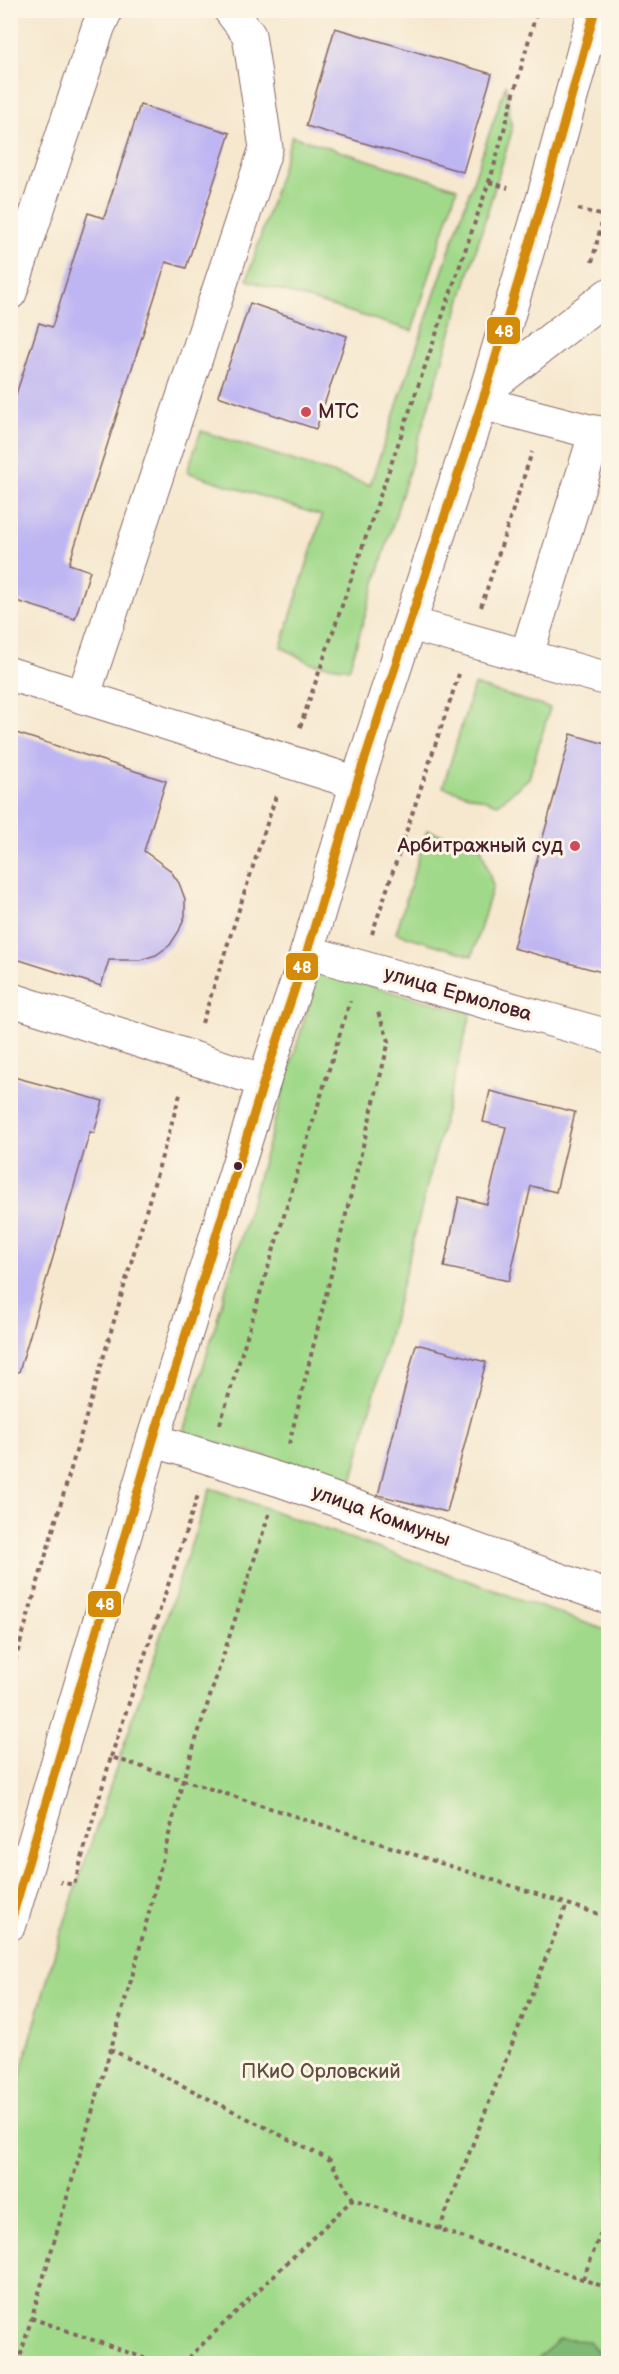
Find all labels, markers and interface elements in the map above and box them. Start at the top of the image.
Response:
line badge: 48 [486,316,521,345]
text: 48 [494,323,514,342]
place label: МТС [318,400,359,424]
marker: МТС [299,405,313,419]
place label: Арбитражный суд [396,834,563,858]
marker: Арбитражный суд [568,839,582,853]
line badge: 48 [285,952,319,981]
text: 48 [292,959,312,978]
street label: улица Ермолова [381,961,535,1027]
unlabelled marker [232,1160,244,1172]
street label: улица Коммуны [309,1480,453,1552]
line badge: 48 [87,1590,122,1618]
text: 48 [95,1596,115,1615]
park label: ПКиО Орловский [241,2060,401,2084]

